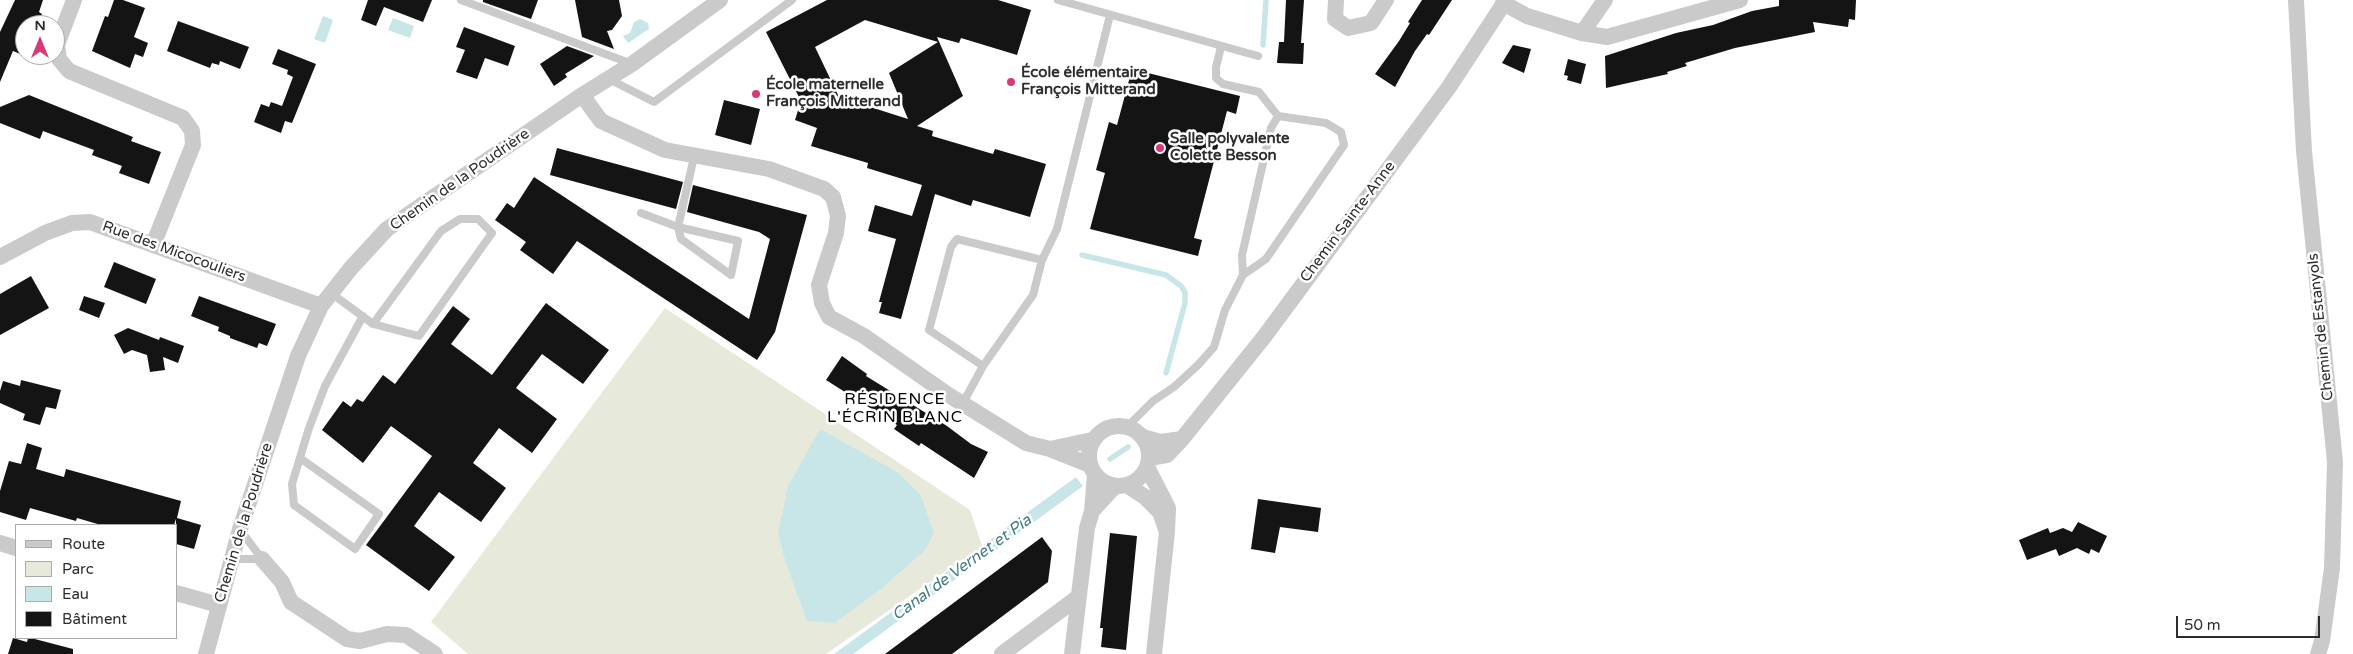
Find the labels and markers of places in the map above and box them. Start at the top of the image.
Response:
place label: École élémentaire François Mitterand [1021,64,1156,99]
place label: École maternelle François Mitterand [766,76,901,111]
marker: École élémentaire François Mitterand [1005,76,1017,88]
marker: École maternelle François Mitterand [750,88,762,100]
place label: Salle polyvalente Colette Besson [1170,130,1289,165]
marker: Salle polyvalente Colette Besson [1154,142,1166,154]

